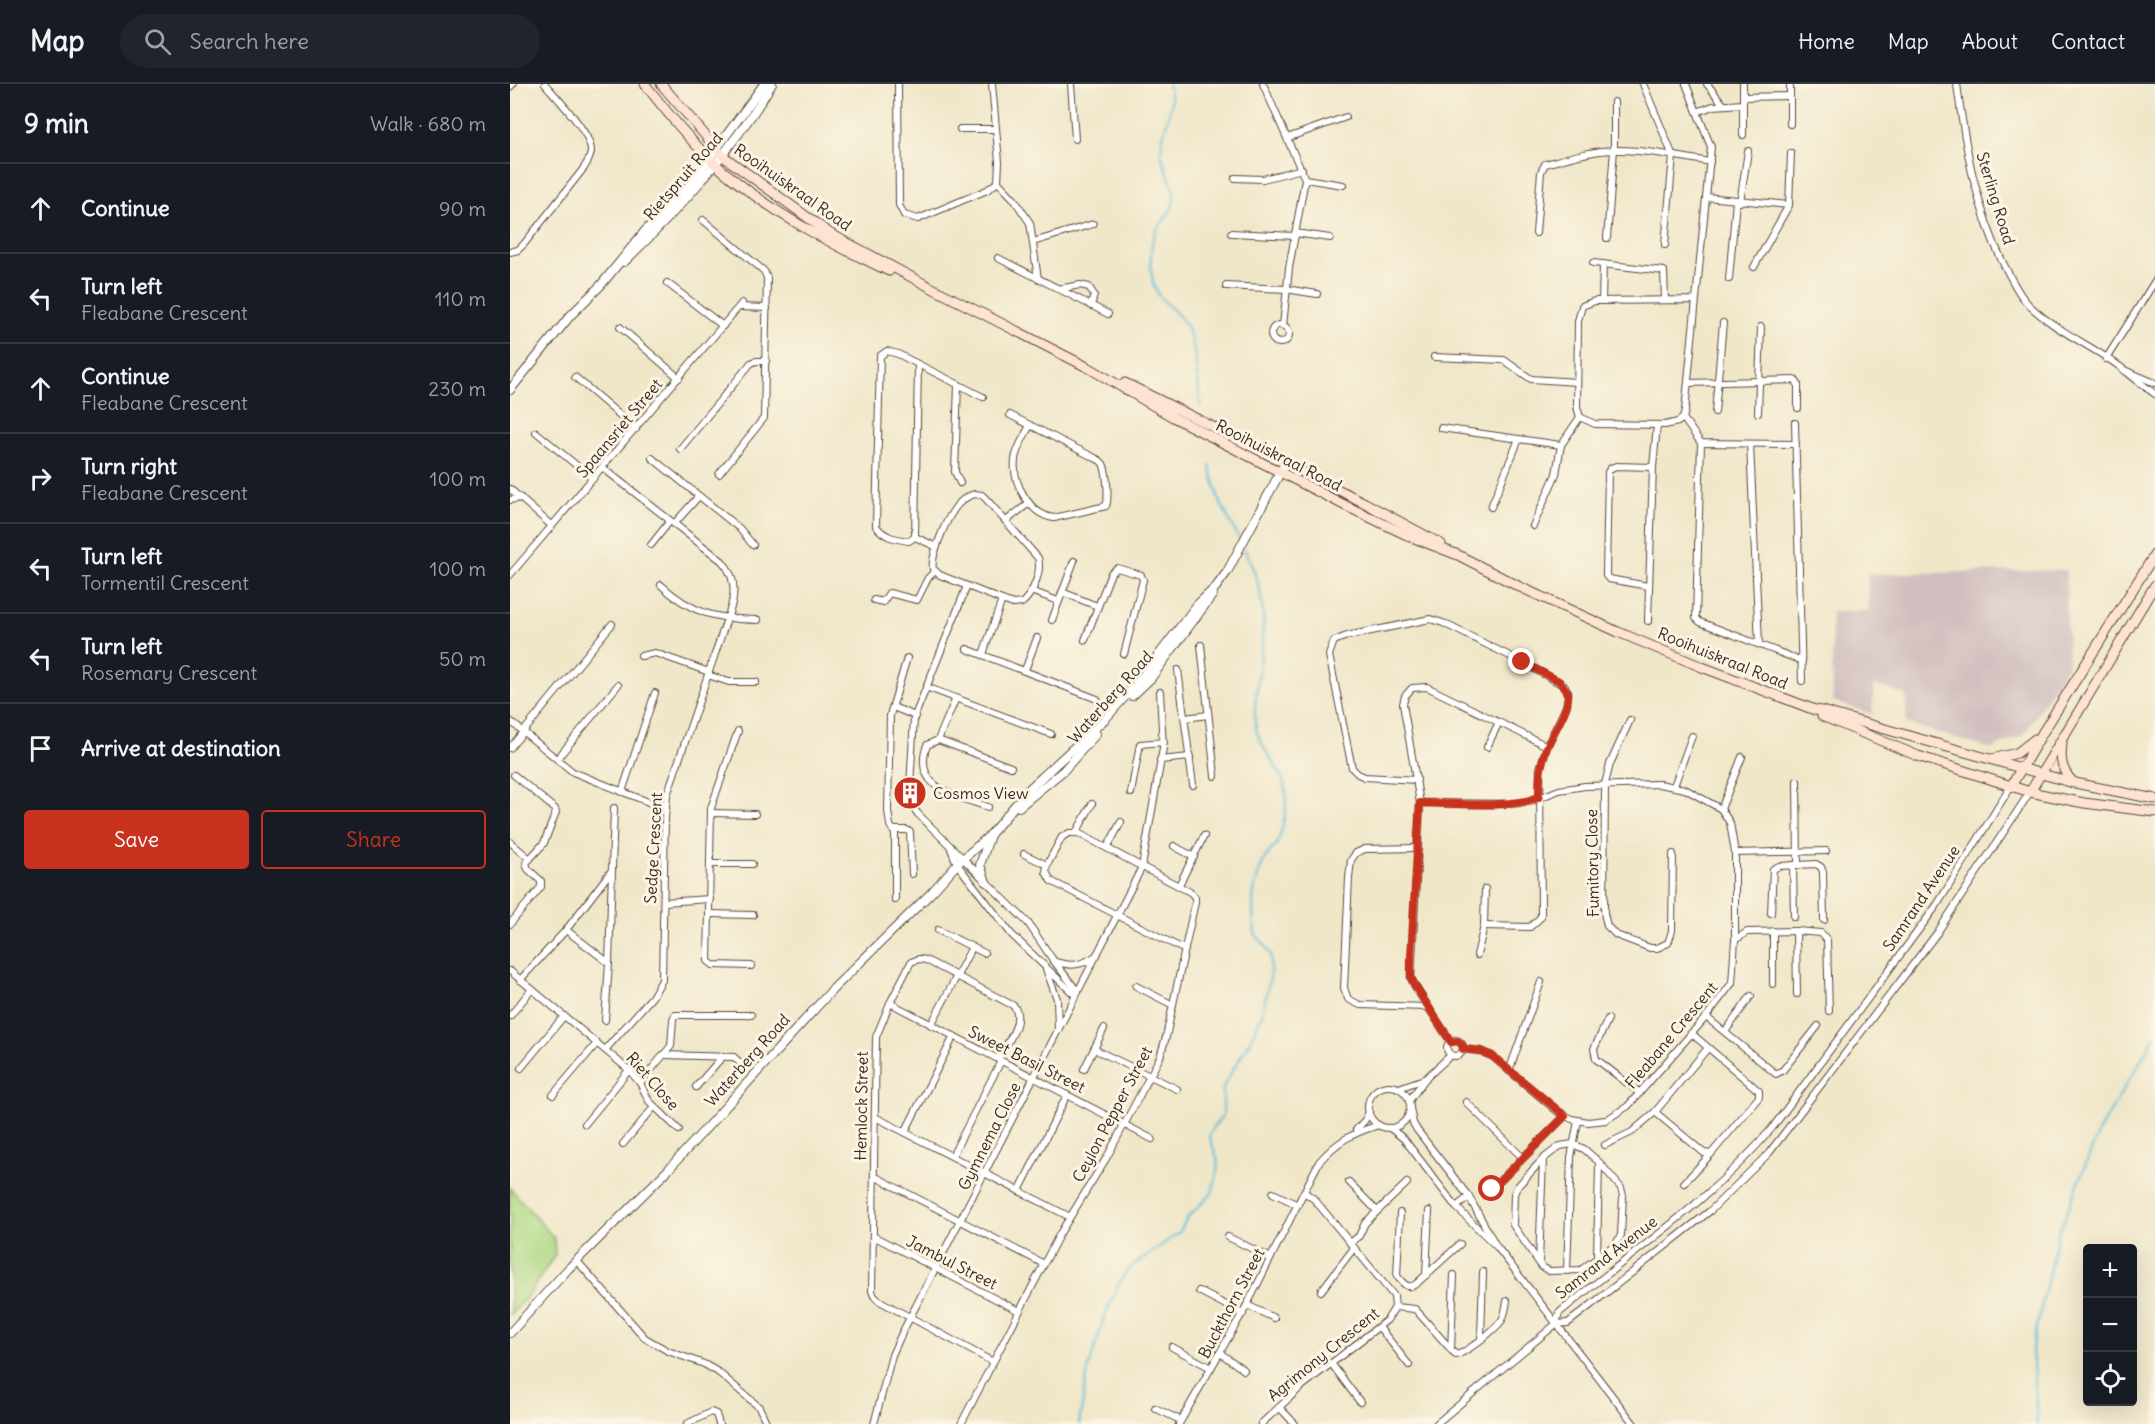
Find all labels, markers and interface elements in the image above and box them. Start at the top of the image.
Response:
search box [120,14,540,68]
text: Map [30,23,84,59]
icon: search [141,25,174,58]
text: Search here [189,27,309,55]
text: Home [1798,28,1855,55]
text: Map [1888,28,1929,55]
text: About [1962,28,2018,55]
text: Contact [2051,28,2125,55]
text: 9 min [24,107,89,140]
text: Walk · 680 m [370,111,486,136]
street label: Rietspruit Road [639,128,727,224]
street label: Rooihuiskraal Road [730,139,856,235]
street label: Sterling Road [1972,149,2020,247]
icon: ahead [24,192,57,225]
text: Continue [81,194,170,222]
text: 90 m [439,196,486,221]
text: Turn left [81,272,162,300]
icon: left [24,282,57,315]
text: 110 m [435,286,486,311]
text: Fleabane Crescent [81,300,248,325]
text: Continue [81,362,170,390]
icon: ahead [24,372,57,405]
street label: Spaansriet Street [572,374,667,482]
text: 230 m [428,376,486,401]
text: Fleabane Crescent [81,390,248,415]
street label: Rooihuiskraal Road [1213,415,1345,495]
text: Turn right [81,452,177,480]
icon: right [24,462,57,495]
text: 100 m [429,466,486,491]
text: Fleabane Crescent [81,480,248,505]
text: Turn left [81,542,162,570]
icon: left [24,552,57,585]
text: 100 m [429,556,486,581]
text: Tormentil Crescent [81,570,249,595]
street label: Rooihuiskraal Road [1655,623,1791,693]
text: Turn left [81,632,162,660]
icon: left [24,642,57,675]
text: 50 m [439,646,486,671]
street label: Waterberg Road [1063,647,1157,747]
route end [1508,648,1534,674]
text: Rosemary Crescent [81,660,257,685]
icon: arrive [24,732,57,765]
text: Arrive at destination [81,734,281,762]
building icon: Cosmos View [892,775,928,811]
place label: Cosmos View [933,783,1029,803]
street label: Sedge Crescent [640,791,666,904]
street label: Fumitory Close [1581,809,1603,917]
button: Save [24,810,249,869]
button: Share [261,810,486,869]
street label: Samrand Avenue [1878,841,1964,955]
street label: Fleabane Crescent [1620,977,1722,1093]
street label: Waterberg Road [700,1010,794,1110]
street label: Sweet Basil Street [965,1021,1089,1097]
street label: Ceylon Pepper Street [1068,1042,1157,1185]
street label: Riet Close [622,1048,684,1114]
street label: Hemlock Street [850,1051,872,1161]
street label: Gymnema Close [953,1079,1025,1193]
route start [1478,1175,1504,1201]
street label: Samrand Avenue [1551,1211,1661,1303]
street label: Jambul Street [903,1230,1001,1294]
street label: Buckthorn Street [1194,1244,1269,1362]
map controls [2083,1244,2137,1406]
button: + [2083,1244,2137,1298]
button: − [2083,1298,2137,1352]
street label: Agrimony Crescent [1263,1302,1383,1405]
button: locate [2083,1352,2137,1406]

